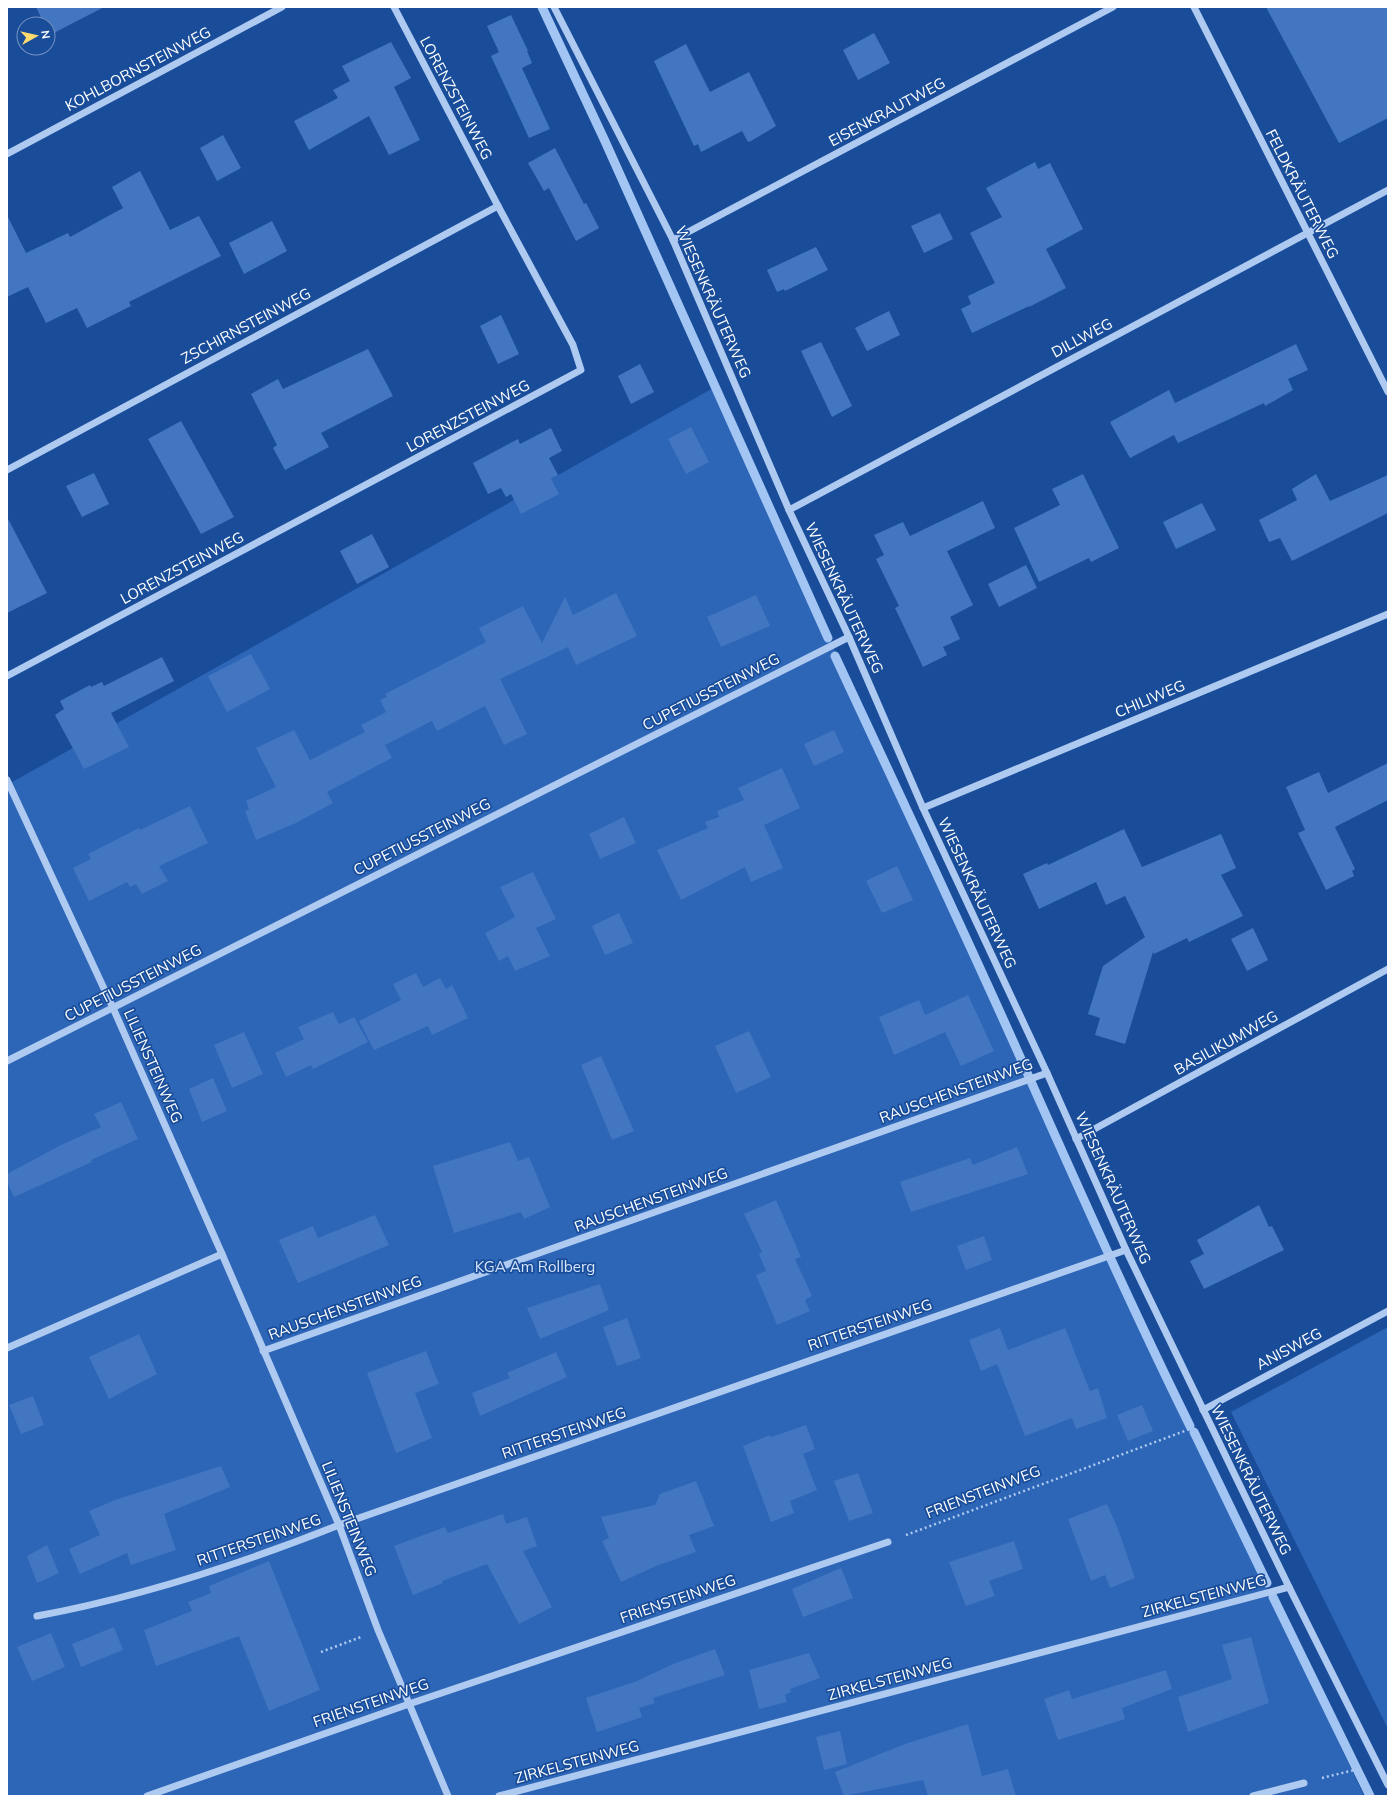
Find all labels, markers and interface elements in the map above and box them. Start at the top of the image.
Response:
north arrow [16,16,56,56]
street label: KOHLBORNSTEINWEG [62,22,214,115]
text: N [38,30,53,40]
street label: LORENZSTEINWEG [416,33,497,163]
street label: EISENKRAUTWEG [825,73,948,150]
street label: FELDKRÄUTERWEG [1262,126,1343,262]
street label: WIESENKRÄUTERWEG [671,223,756,381]
street label: ZSCHIRNSTEINWEG [178,283,314,368]
street label: DILLWEG [1048,314,1116,362]
street label: LORENZSTEINWEG [403,375,533,456]
street label: WIESENKRÄUTERWEG [801,519,888,676]
street label: LORENZSTEINWEG [117,527,247,608]
street label: CUPETIUSSTEINWEG [639,649,783,734]
street label: CHILIWEG [1112,675,1188,722]
street label: CUPETIUSSTEINWEG [350,794,494,879]
street label: WIESENKRÄUTERWEG [934,814,1021,971]
street label: CUPETIUSSTEINWEG [61,940,205,1025]
street label: LILIENSTEINWEG [120,1006,187,1126]
street label: BASILIKUMWEG [1170,1006,1281,1079]
street label: RAUSCHENSTEINWEG [877,1054,1035,1127]
street label: WIESENKRÄUTERWEG [1071,1109,1156,1267]
street label: RAUSCHENSTEINWEG [572,1163,730,1236]
park label: KGA Am Rollberg [475,1257,595,1276]
street label: RAUSCHENSTEINWEG [266,1271,424,1344]
street label: RITTERSTEINWEG [805,1294,935,1355]
street label: ANISWEG [1253,1323,1325,1374]
street label: RITTERSTEINWEG [499,1402,629,1463]
street label: WIESENKRÄUTERWEG [1207,1402,1296,1558]
street label: LILIENSTEINWEG [318,1458,381,1579]
street label: FRIENSTEINWEG [923,1461,1043,1522]
street label: RITTERSTEINWEG [194,1509,324,1570]
street label: FRIENSTEINWEG [617,1570,738,1627]
street label: ZIRKELSTEINWEG [1140,1570,1268,1621]
street label: ZIRKELSTEINWEG [826,1653,954,1704]
street label: FRIENSTEINWEG [310,1674,431,1731]
street label: ZIRKELSTEINWEG [513,1736,641,1787]

